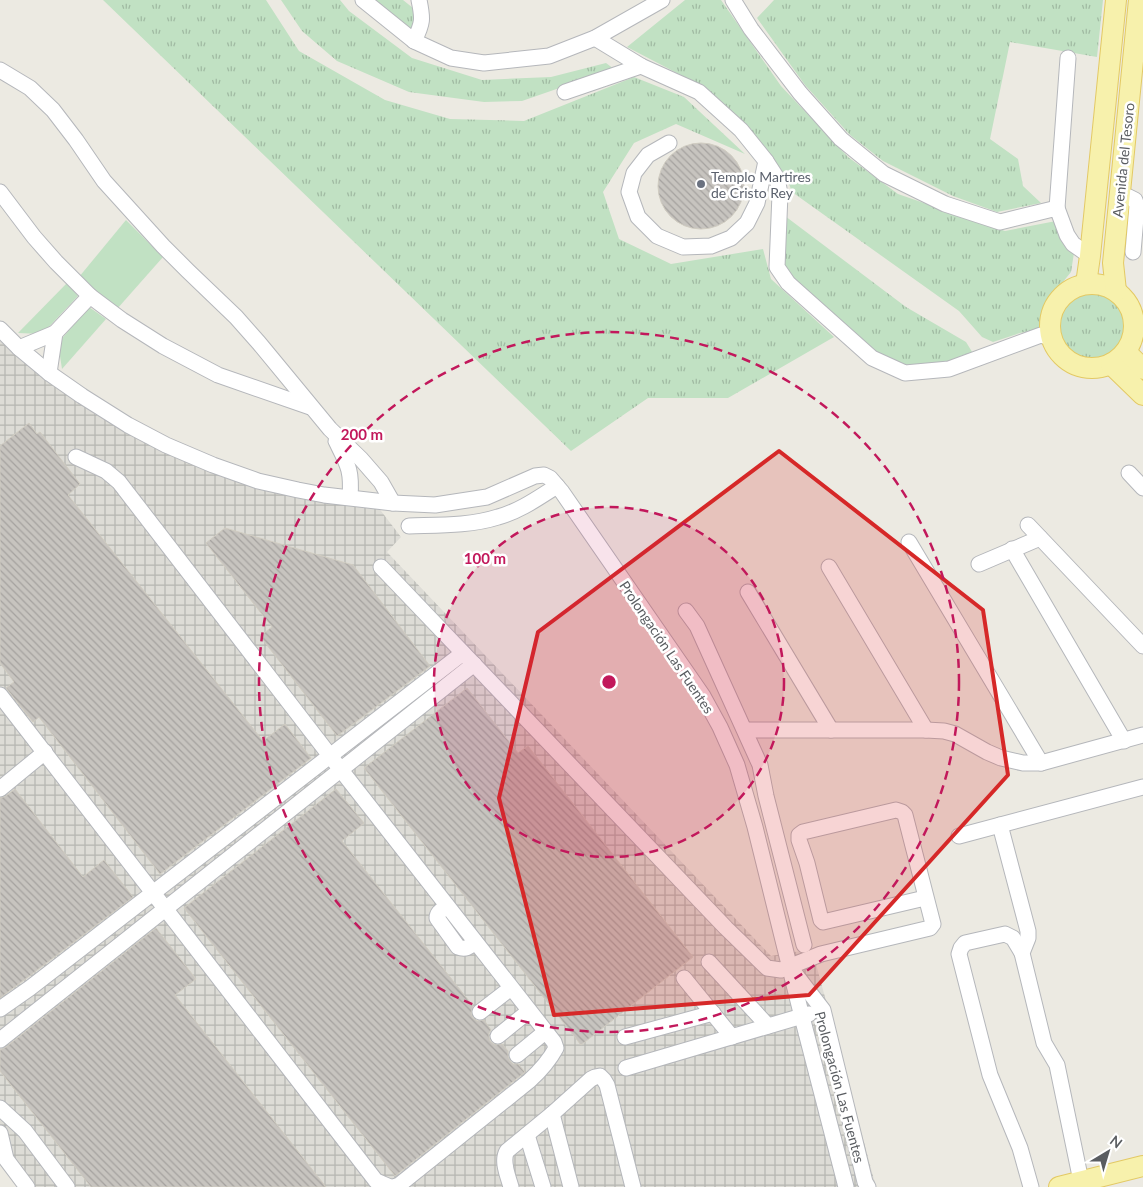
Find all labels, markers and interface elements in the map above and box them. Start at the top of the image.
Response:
street label: Avenida del Tesoro [1109,102,1137,218]
place label: Templo Martires de Cristo Rey [711,168,811,201]
marker: Templo Martires de Cristo Rey [695,178,707,190]
text: 200 m [341,425,383,443]
text: 100 m [464,549,506,567]
street label: Prolongación Las Fuentes [616,577,718,717]
centre of rings [600,673,618,691]
street label: Prolongación Las Fuentes [812,1009,868,1165]
north arrow [1083,1127,1133,1177]
text: N [1107,1131,1126,1151]

